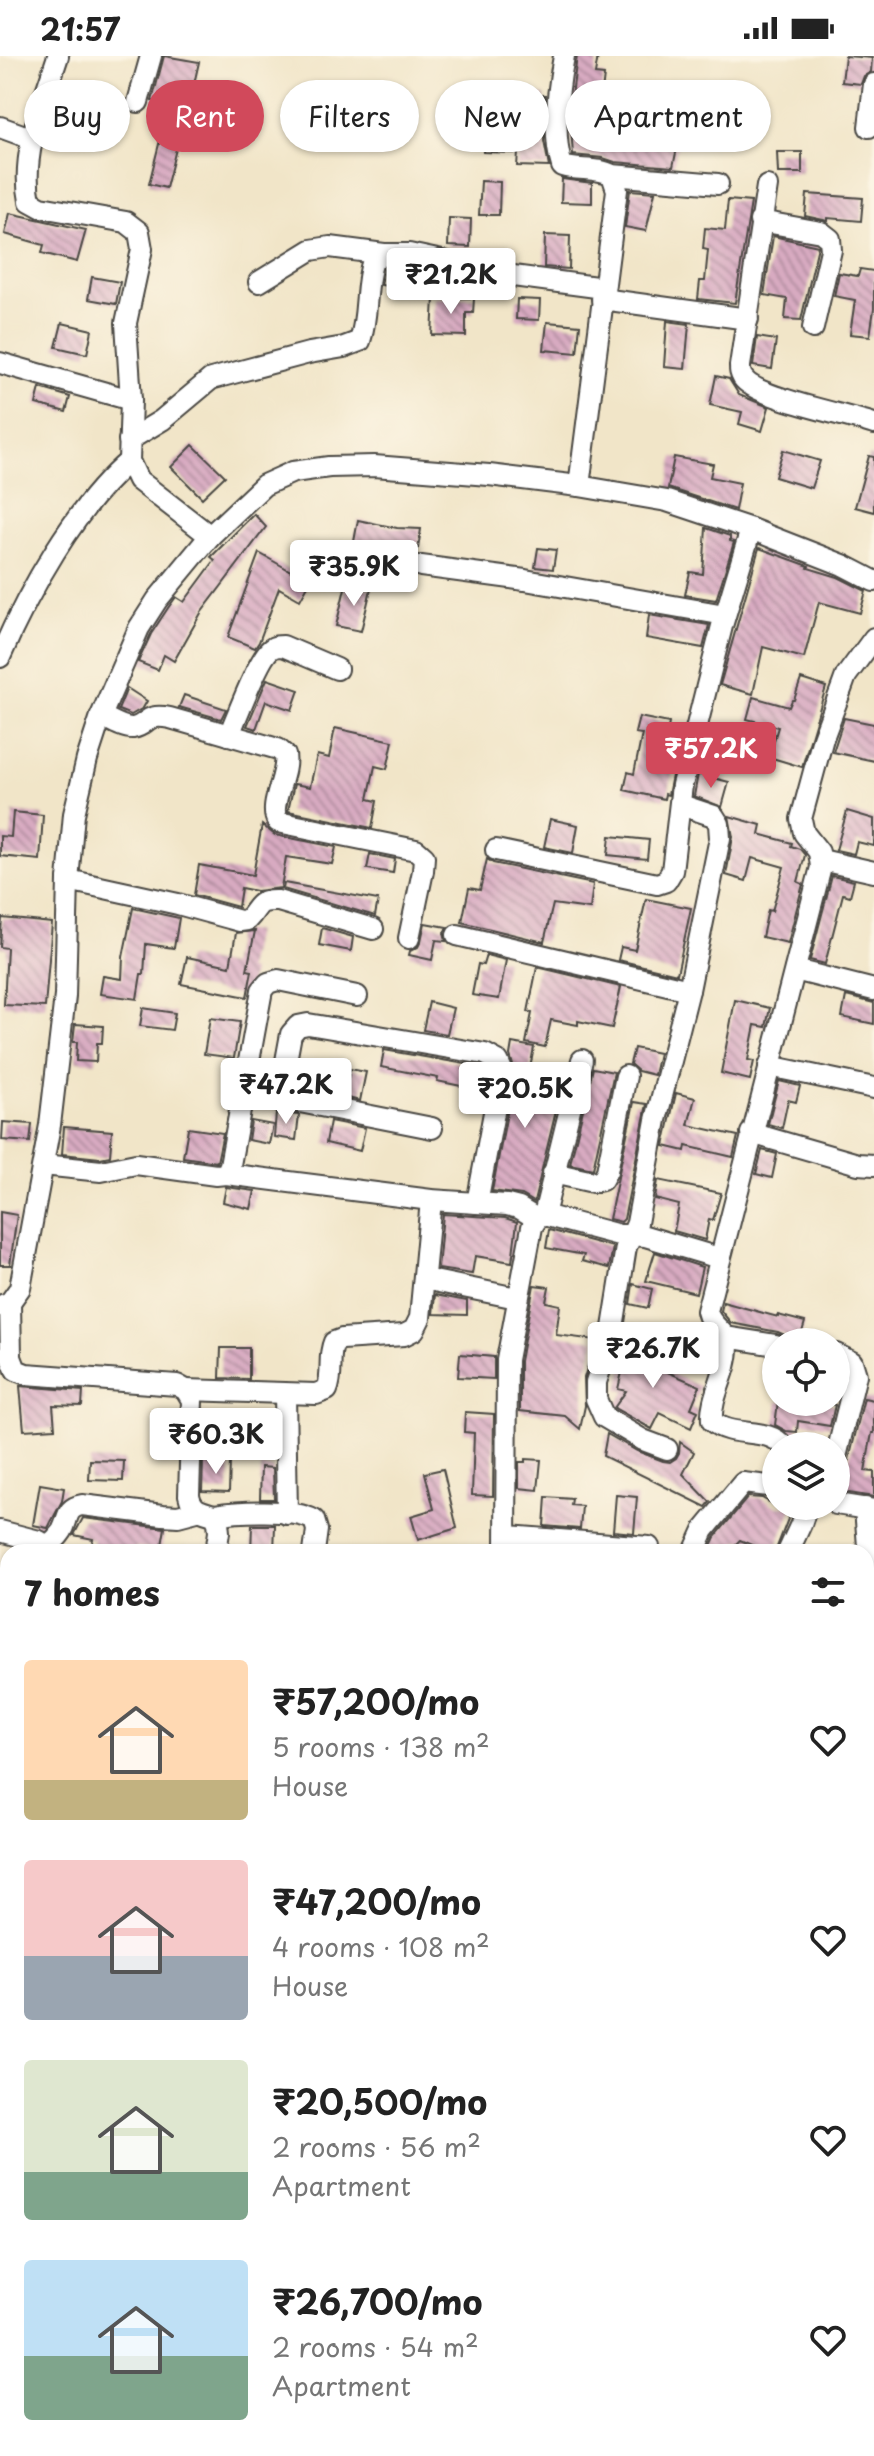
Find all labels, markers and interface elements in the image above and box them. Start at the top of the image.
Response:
text: 21:57 [40,6,120,51]
chip: Buy [24,80,130,152]
chip: Rent [146,80,264,152]
chip: Filters [280,80,419,152]
chip: New [435,80,549,152]
chip: Apartment [565,80,771,152]
pin: ₹21.2K [386,248,516,316]
text: ₹21.2K [405,254,497,293]
pin: ₹35.9K [289,540,419,608]
text: ₹35.9K [308,546,400,585]
pin: ₹57.2K [646,722,776,790]
text: ₹57.2K [664,728,758,767]
pin: ₹47.2K [221,1058,351,1126]
pin: ₹20.5K [460,1062,590,1130]
text: ₹47.2K [239,1064,333,1103]
text: ₹20.5K [477,1068,573,1107]
pin: ₹26.7K [588,1322,718,1390]
text: ₹26.7K [606,1328,700,1367]
map controls [762,1328,850,1520]
button: locate [762,1328,850,1416]
pin: ₹60.3K [151,1408,281,1476]
text: ₹60.3K [168,1414,264,1453]
button: layers [762,1432,850,1520]
text: 7 homes [24,1566,160,1618]
icon: filters [806,1570,850,1614]
text: ₹57,200/mo [272,1675,479,1727]
icon: home [88,1692,184,1788]
icon: heart [806,1718,850,1762]
text: 5 rooms · 138 m² [272,1727,490,1766]
text: House [272,1766,348,1805]
text: ₹47,200/mo [272,1875,481,1927]
icon: home [88,1892,184,1988]
icon: heart [806,1918,850,1962]
text: 4 rooms · 108 m² [272,1927,490,1966]
text: House [272,1966,348,2005]
text: ₹20,500/mo [272,2075,487,2127]
icon: home [88,2092,184,2188]
icon: heart [806,2118,850,2162]
text: 2 rooms · 56 m² [272,2127,481,2166]
text: Apartment [272,2166,411,2205]
text: ₹26,700/mo [272,2275,482,2327]
icon: home [88,2292,184,2388]
icon: heart [806,2318,850,2362]
text: 2 rooms · 54 m² [272,2327,479,2366]
text: Apartment [272,2366,411,2405]

